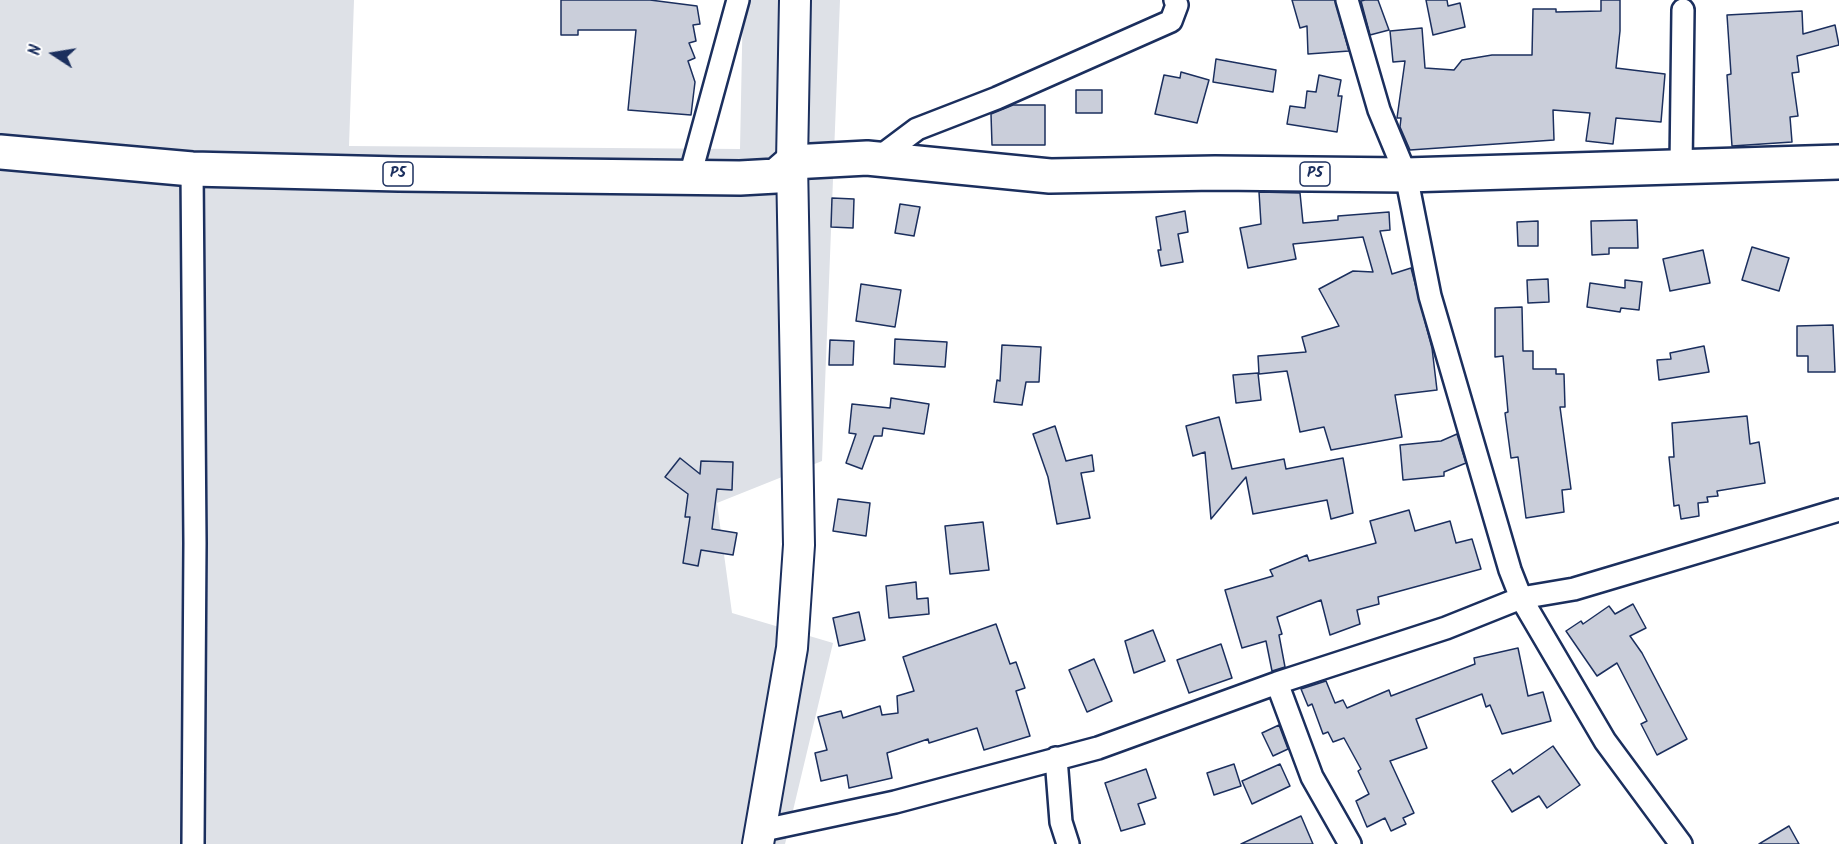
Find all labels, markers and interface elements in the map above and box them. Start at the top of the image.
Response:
north arrow [24,24,84,84]
text: N [23,43,49,58]
road number: P5 [383,162,413,186]
road number: P5 [1300,162,1330,186]

